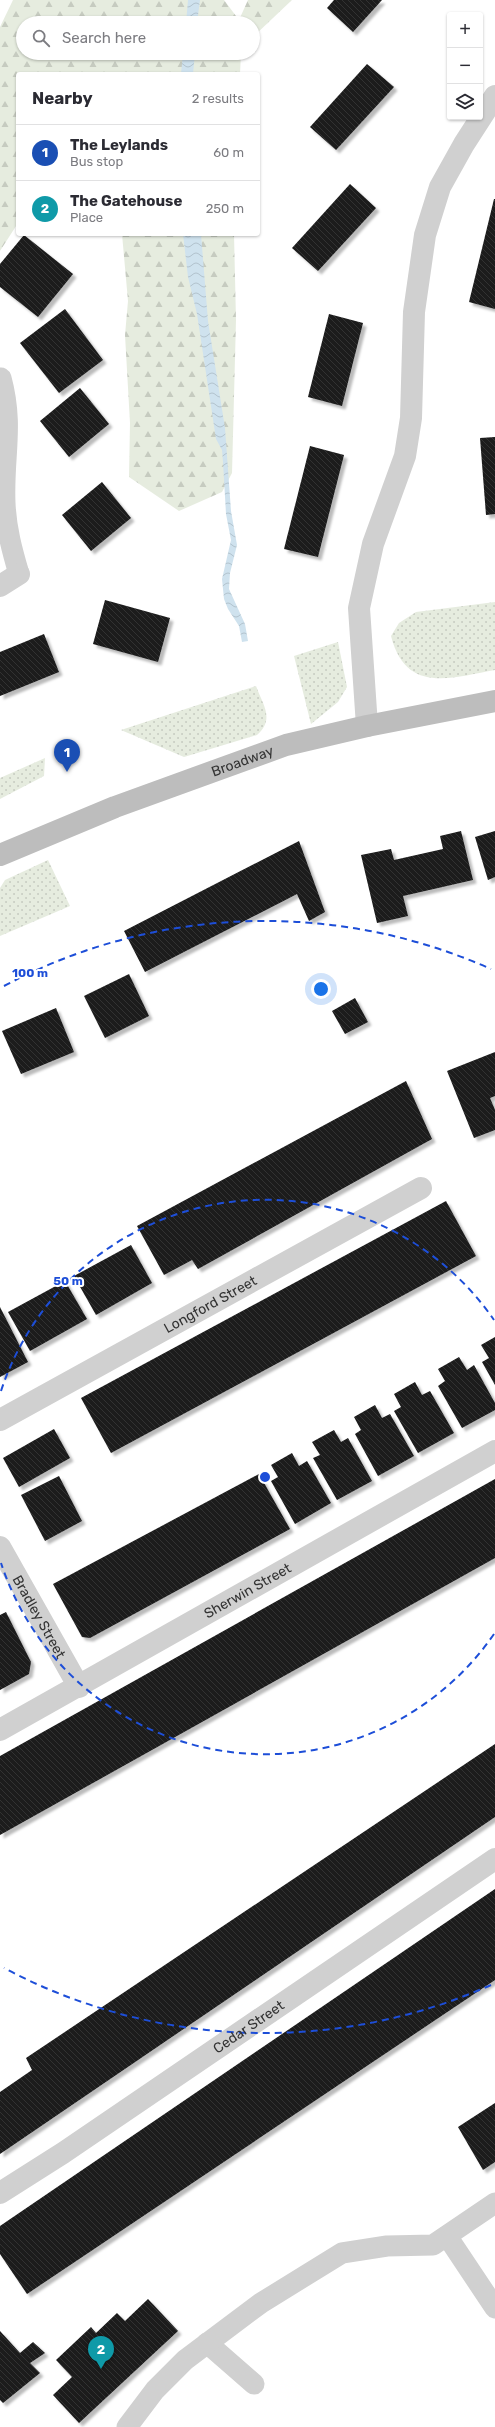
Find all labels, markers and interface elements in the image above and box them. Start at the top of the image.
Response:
map controls [447,12,483,120]
button: + [447,12,483,48]
search box [16,16,260,60]
icon: search [30,27,52,49]
text: Search here [62,29,146,47]
button: − [447,48,483,84]
button: layers [447,84,483,120]
text: Nearby [32,88,93,108]
text: 2 results [192,91,244,106]
text: The Leylands [70,136,168,154]
text: 1 [42,145,48,160]
text: 60 m [213,145,244,160]
text: Bus stop [70,154,123,169]
text: The Gatehouse [70,192,182,210]
text: 2 [41,201,49,216]
text: 250 m [206,201,244,216]
text: Place [70,210,103,225]
pin: 1 [54,739,80,772]
street label: Broadway [209,742,276,780]
text: 100 m [12,966,48,980]
your location [311,979,331,999]
street label: Longford Street [161,1272,260,1337]
text: 50 m [53,1274,83,1288]
centre of rings [258,1470,272,1484]
street label: Sherwin Street [201,1559,295,1622]
street label: Bradley Street [9,1572,69,1662]
street label: Cedar Street [210,1997,288,2057]
pin: 2 [88,2336,114,2369]

